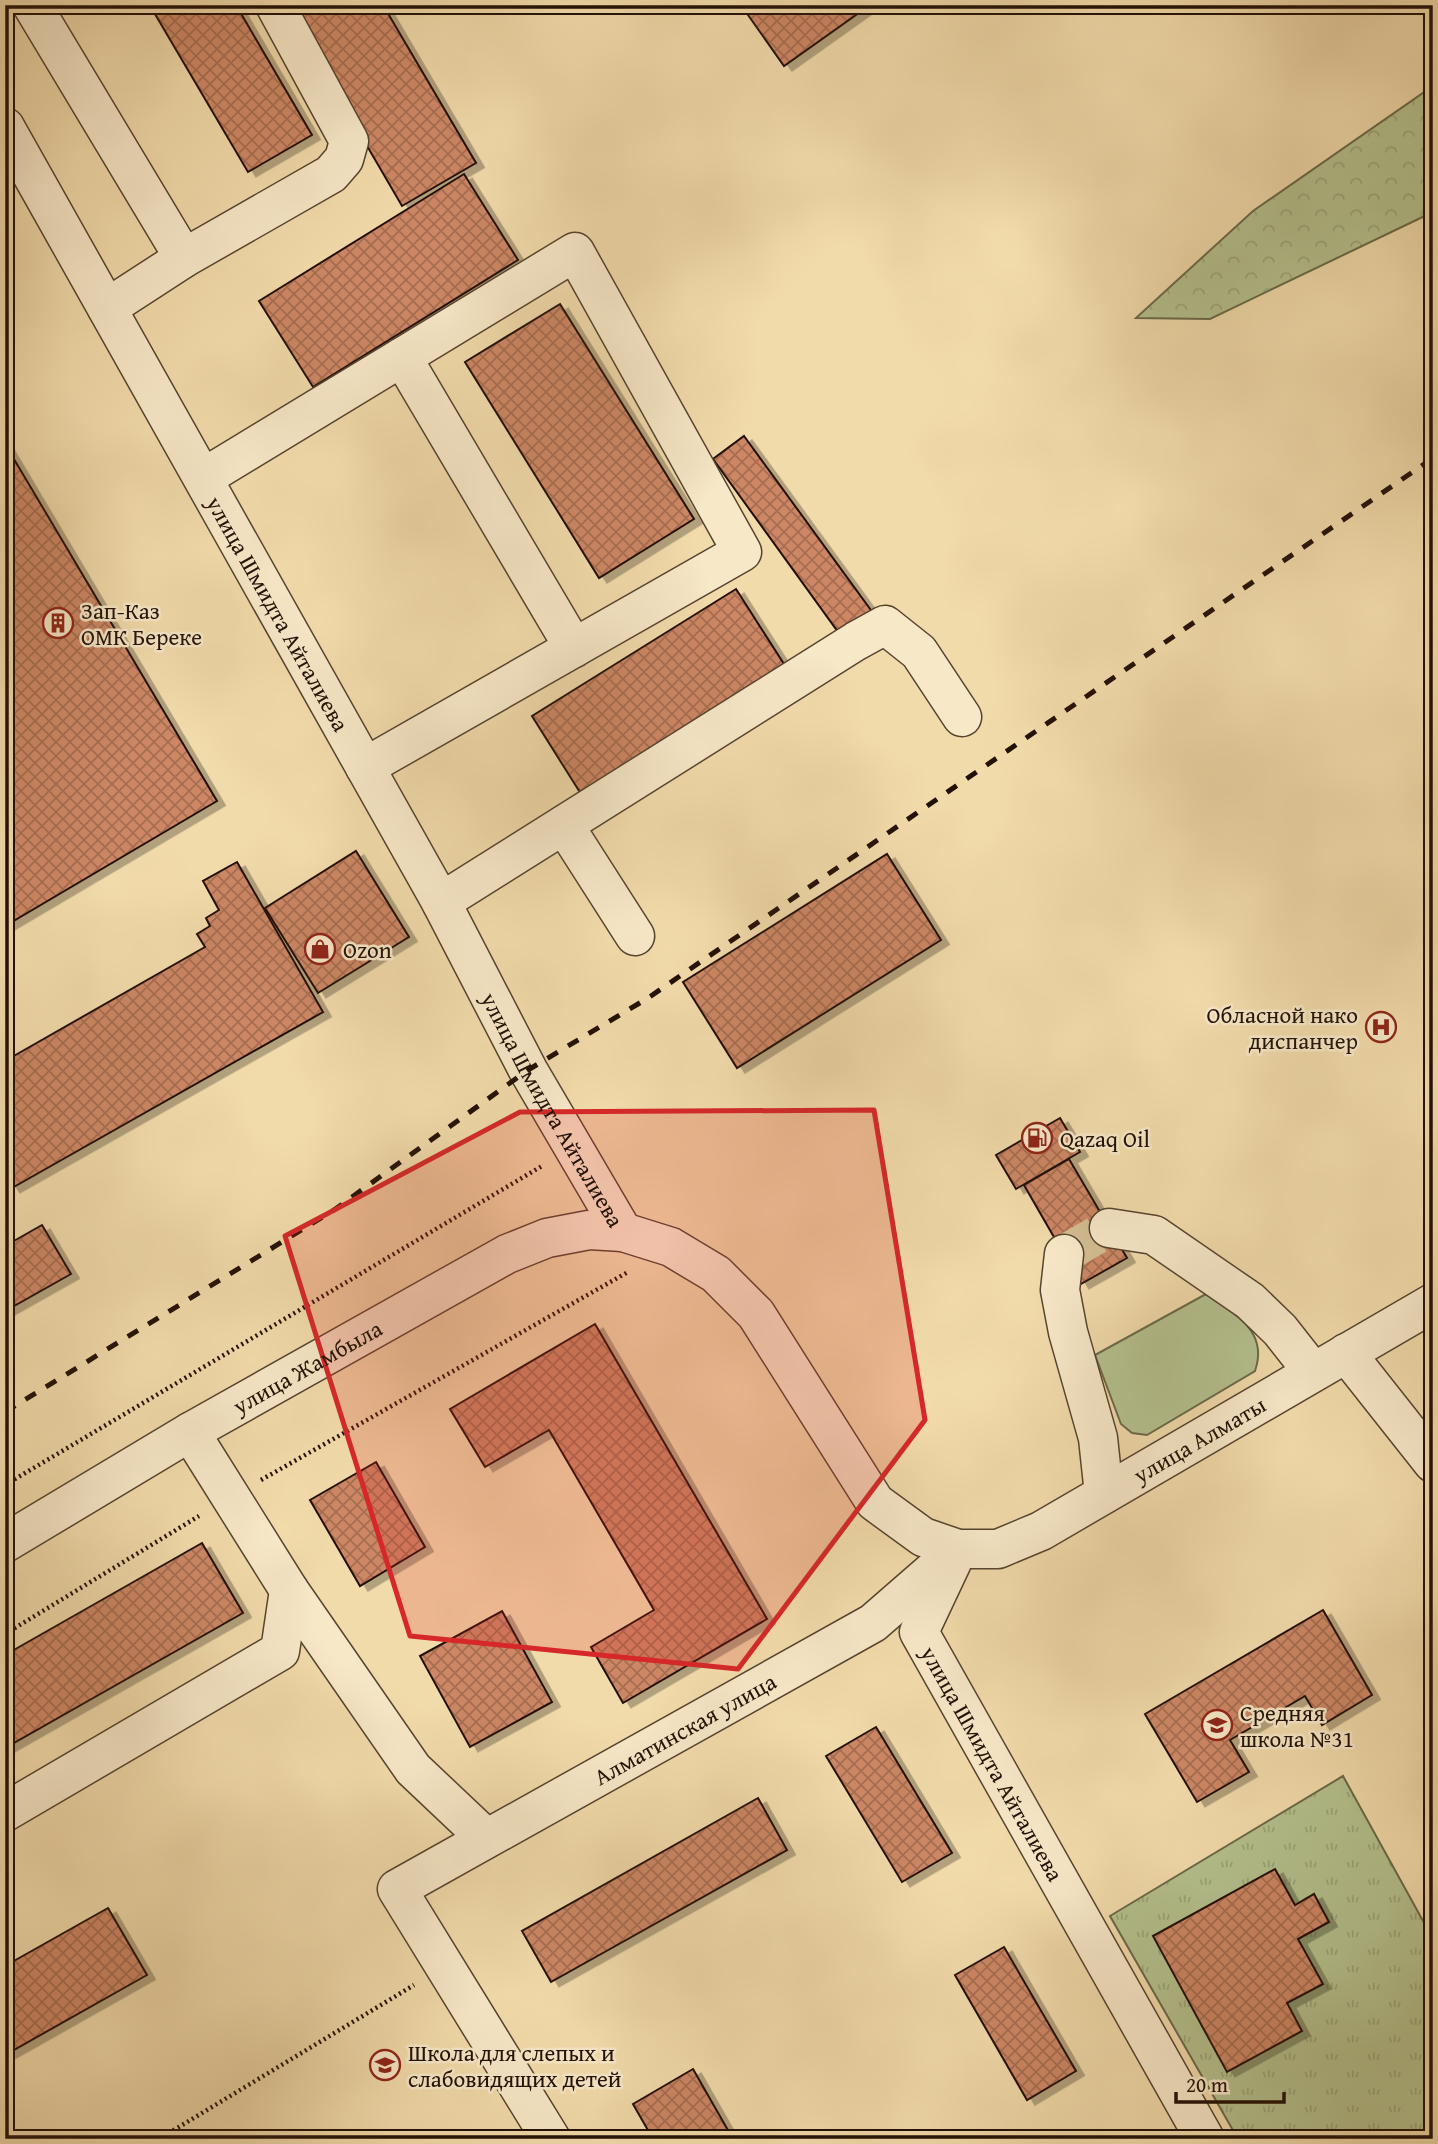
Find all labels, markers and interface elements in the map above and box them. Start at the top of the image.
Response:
street label: улица Шмидта Айталиева [199,489,358,737]
place label: Зап-Каз ОМК Береке [81,594,202,653]
building icon: Зап-Каз ОМК Береке [41,606,75,640]
shop icon: Ozon [303,932,337,966]
place label: Ozon [343,933,392,966]
street label: улица Шмидта Айталиева [473,985,633,1233]
place label: Обласной нако диспанчер [1207,998,1358,1057]
hospital icon: Обласной нако диспанчер [1364,1010,1398,1044]
fuel station icon: Qazaq Oil [1020,1121,1054,1155]
place label: Qazaq Oil [1060,1122,1150,1155]
street label: улица Жамбыла [226,1311,388,1422]
street label: улица Алматы [1126,1387,1272,1491]
street label: улица Шмидта Айталиева [913,1639,1073,1887]
street label: Алматинская улица [587,1664,782,1793]
place label: Средняя школа №31 [1240,1696,1354,1755]
school or university icon: Средняя школа №31 [1200,1708,1234,1742]
place label: Школа для слепых и слабовидящих детей [408,2036,622,2095]
school or university icon: Школа для слепых и слабовидящих детей [368,2048,402,2082]
scale bar [1176,2060,1284,2104]
text: 20 m [1186,2069,1228,2100]

